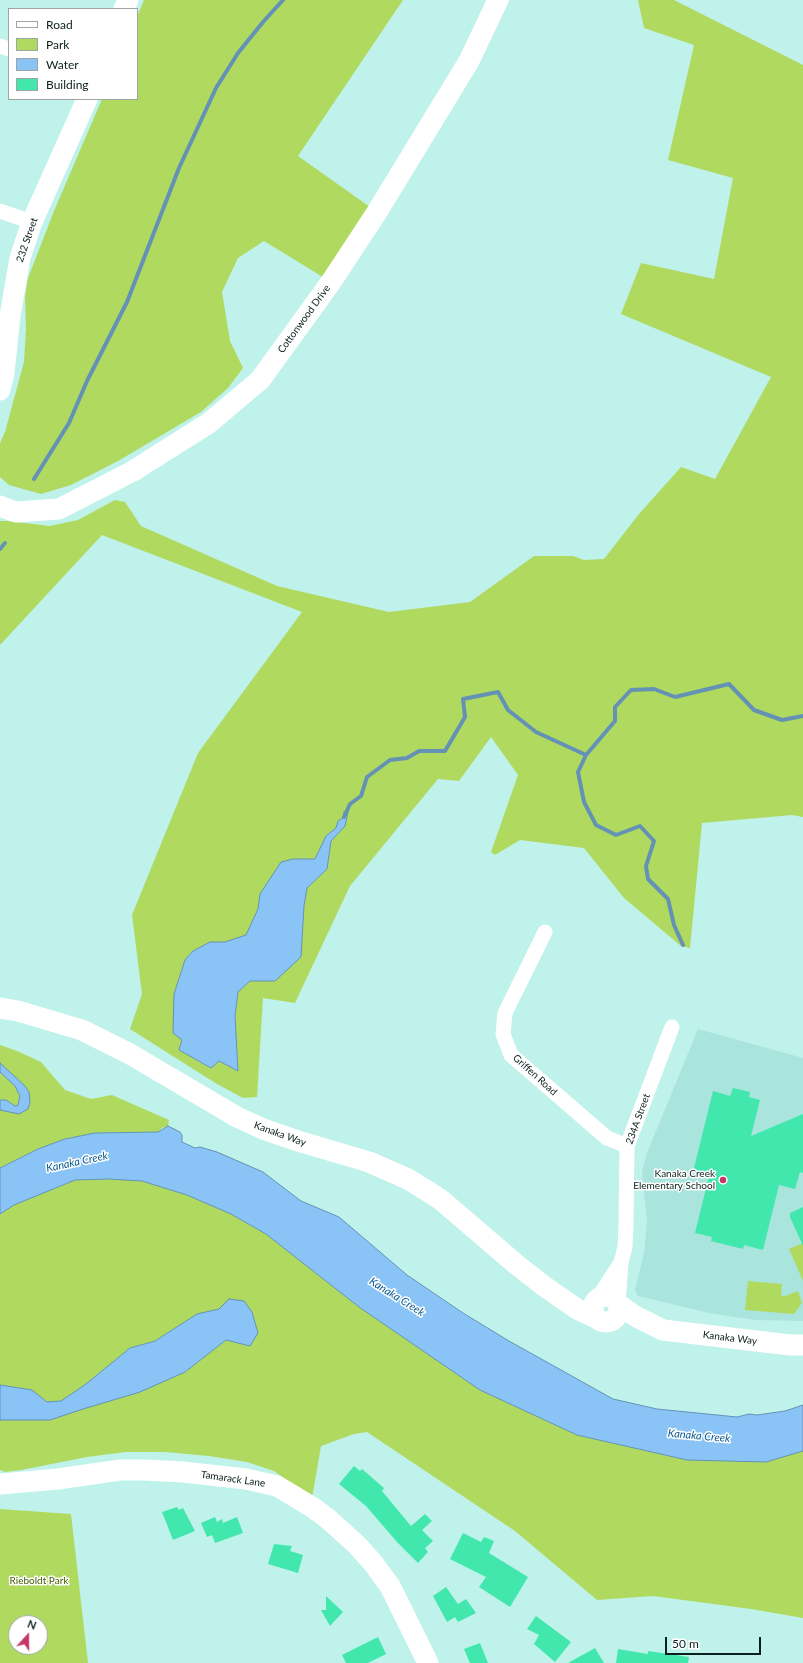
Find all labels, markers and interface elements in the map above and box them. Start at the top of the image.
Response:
legend [8,8,138,100]
text: Road [46,17,73,32]
text: Park [46,37,69,52]
text: Water [46,57,79,72]
text: Building [46,77,89,92]
street label: 232 Street [14,216,40,264]
street label: Cottonwood Drive [275,283,333,355]
street label: Griffen Road [510,1052,560,1098]
street label: 234A Street [623,1092,653,1146]
street label: Kanaka Way [252,1119,308,1149]
water label: Kanaka Creek [45,1149,109,1175]
place label: Kanaka Creek Elementary School [633,1168,715,1192]
marker: Kanaka Creek Elementary School [718,1175,728,1185]
water label: Kanaka Creek [367,1275,427,1319]
street label: Kanaka Way [702,1329,758,1347]
water label: Kanaka Creek [667,1427,731,1445]
street label: Tamarack Lane [200,1469,266,1489]
park label: Rieboldt Park [10,1575,68,1587]
north arrow [8,1615,48,1655]
text: N [26,1617,38,1632]
scale bar [667,1629,763,1655]
text: 50 m [672,1636,699,1651]

